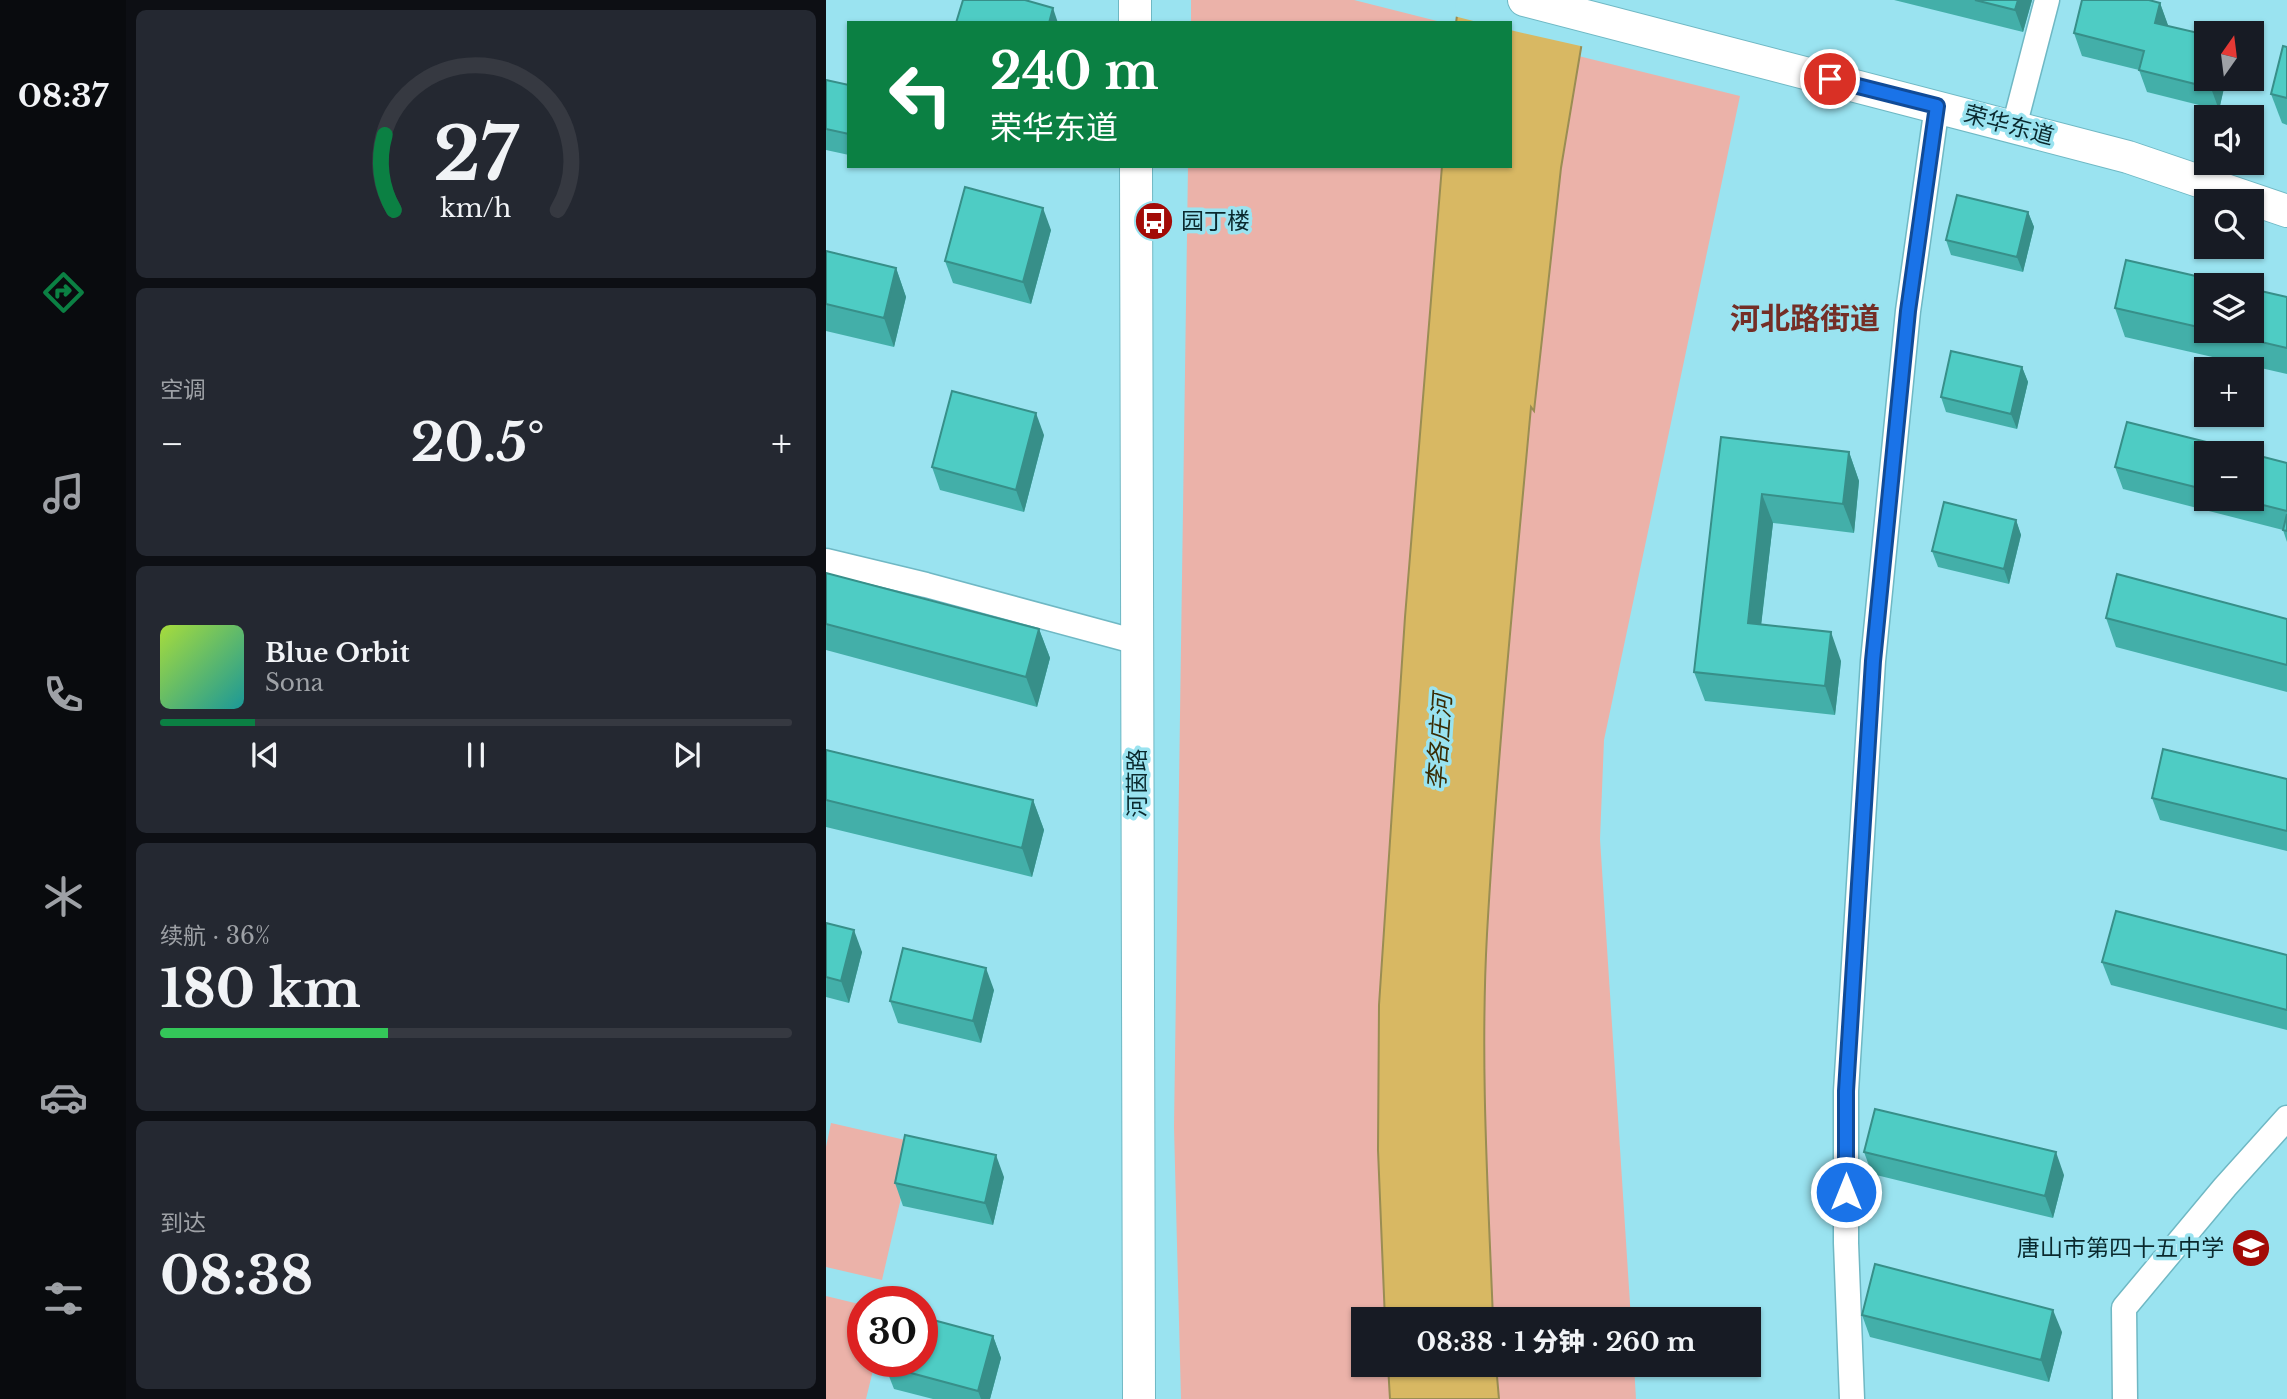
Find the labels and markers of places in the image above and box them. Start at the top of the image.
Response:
pin [1800,49,1860,109]
bus stop icon: 园丁楼 [1133,200,1175,242]
place label: 园丁楼 [1181,207,1250,235]
school or university icon: 唐山市第四十五中学 [2230,1227,2272,1269]
place label: 唐山市第四十五中学 [2017,1234,2224,1262]

